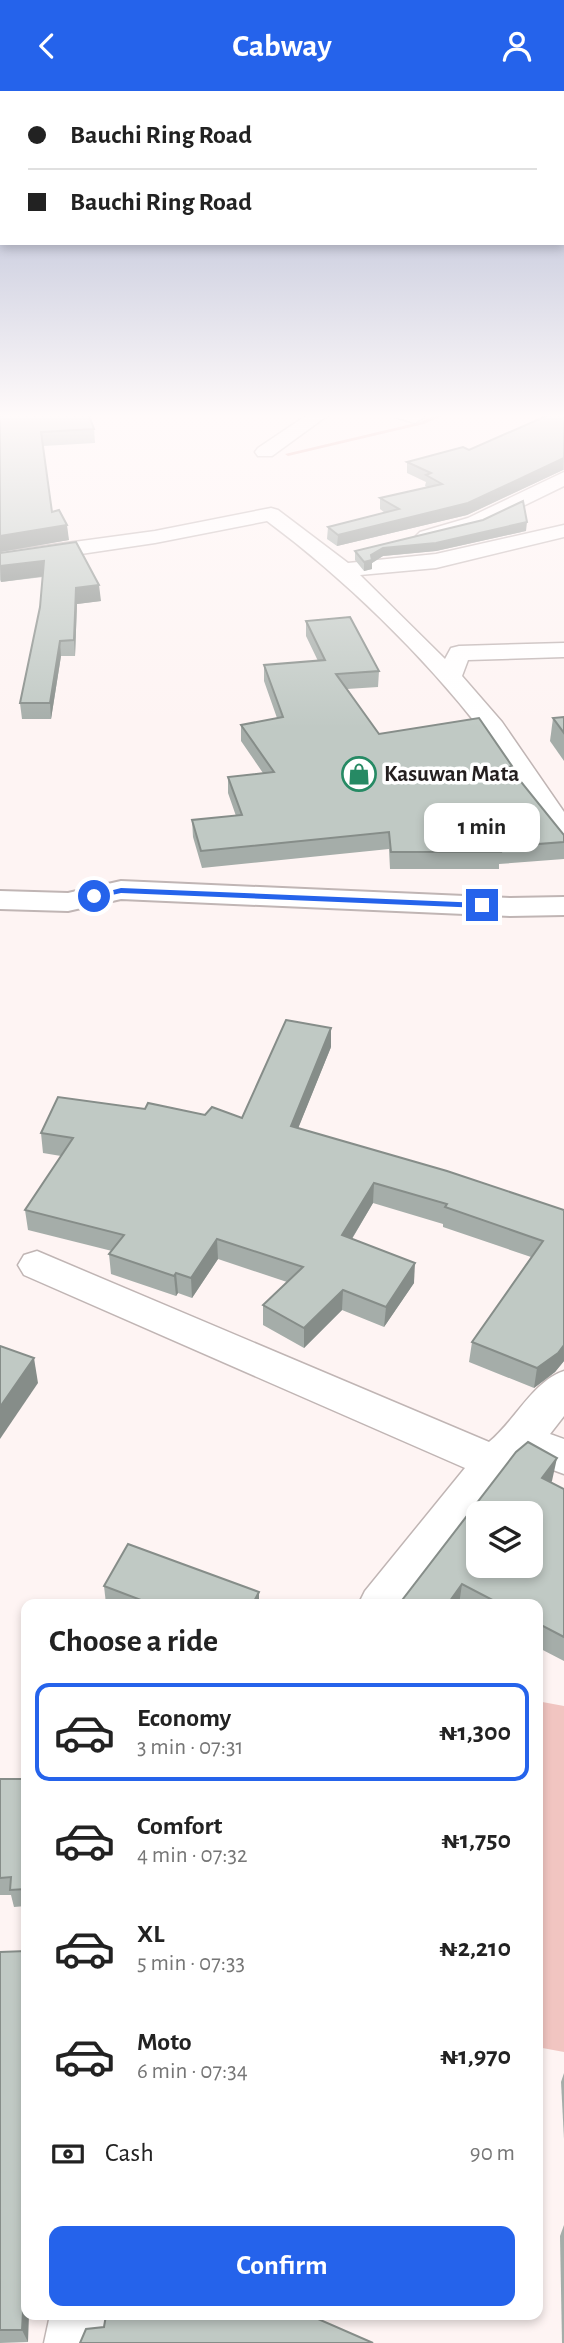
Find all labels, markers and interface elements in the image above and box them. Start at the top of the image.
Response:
icon: back [28,27,66,65]
icon: person [498,27,536,65]
text: Cabway [232,30,332,62]
text: Bauchi Ring Road [70,122,252,148]
text: Bauchi Ring Road [70,189,252,215]
shop icon: Kasuwan Mata [340,755,378,793]
place label: Kasuwan Mata [384,763,519,786]
callout: 1 min [424,803,540,853]
text: 1 min [458,816,506,839]
route start [78,880,110,912]
route end [466,889,498,921]
map controls [466,1501,543,1578]
button: layers [466,1501,543,1578]
text: Choose a ride [49,1625,218,1657]
icon: car [53,1701,116,1764]
text: Economy [137,1705,231,1731]
text: ₦1,300 [439,1719,511,1745]
text: 3 min · 07:31 [137,1736,243,1759]
icon: car [53,1809,116,1872]
text: Comfort [137,1813,222,1839]
text: ₦1,750 [441,1827,511,1853]
text: 4 min · 07:32 [137,1844,248,1867]
icon: car [53,1917,116,1980]
text: XL [137,1921,164,1947]
text: ₦2,210 [439,1935,511,1961]
text: 5 min · 07:33 [137,1952,245,1975]
icon: car [53,2025,116,2088]
text: Moto [137,2029,192,2055]
text: ₦1,970 [440,2043,511,2069]
text: 6 min · 07:34 [137,2060,248,2083]
icon: cash [49,2135,87,2173]
text: Cash [105,2140,154,2166]
text: 90 m [470,2142,515,2165]
button: Confirm [49,2226,515,2306]

